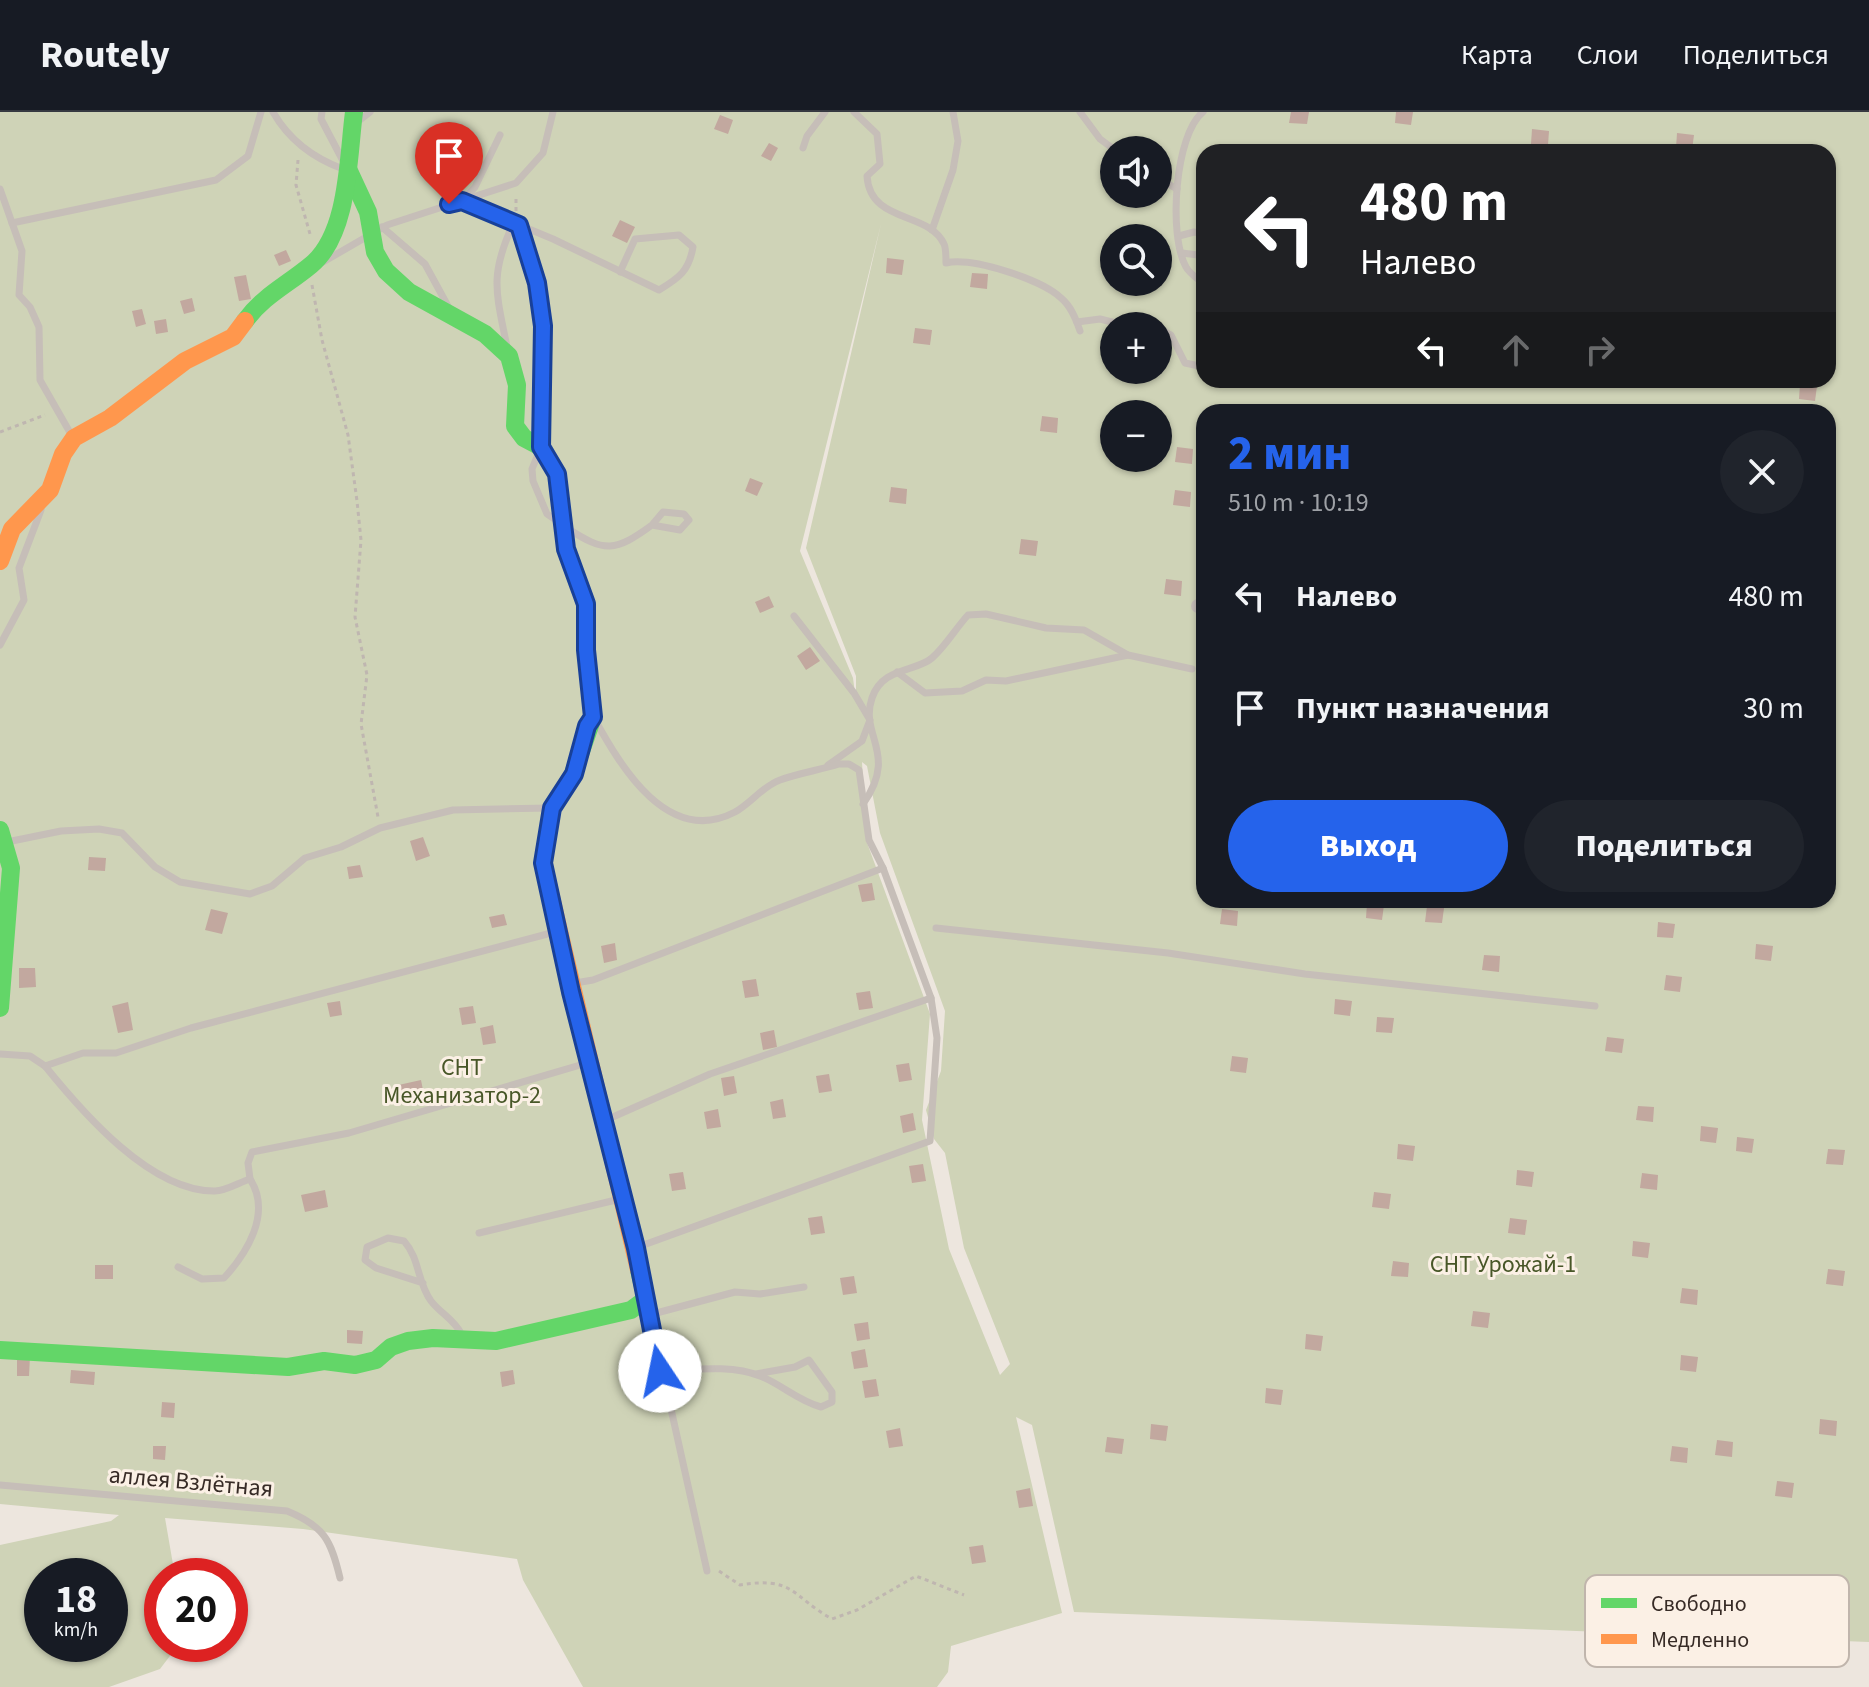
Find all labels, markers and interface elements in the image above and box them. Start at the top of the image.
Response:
text: Routely [40,28,170,82]
text: Карта [1461,35,1533,75]
text: Слои [1577,35,1639,75]
text: Поделиться [1683,35,1829,75]
pin [415,122,483,204]
icon: arrive [427,134,471,178]
map controls [1100,136,1172,472]
button: sound [1100,136,1172,208]
text: 480 m [1360,163,1508,242]
icon: left [1228,176,1332,280]
button: search [1100,224,1172,296]
text: Налево [1360,237,1476,288]
button: + [1100,312,1172,384]
icon: left [1410,328,1454,372]
icon: ahead [1494,328,1538,372]
icon: right [1578,328,1622,372]
button: − [1100,400,1172,472]
text: 2 мин [1228,420,1351,488]
button: close [1720,430,1804,514]
text: 510 m · 10:19 [1228,484,1369,521]
icon: left [1228,574,1272,618]
text: Налево [1296,575,1397,618]
text: 480 m [1728,575,1804,618]
icon: arrive [1228,686,1272,730]
text: Пункт назначения [1296,687,1550,730]
text: 30 m [1743,687,1804,730]
button: Выход [1228,800,1508,892]
button: Поделиться [1524,800,1804,892]
park label: СНТ Механизатор-2 [383,1050,541,1113]
park label: СНТ Урожай-1 [1430,1247,1576,1282]
position arrow [618,1329,702,1413]
street label: аллея Взлётная [107,1457,275,1507]
speed limit sign: 20 [144,1558,248,1662]
text: 18 [55,1571,97,1628]
legend [1585,1575,1849,1667]
text: Свободно [1651,1588,1747,1620]
text: km/h [54,1616,98,1644]
text: Медленно [1651,1624,1749,1656]

